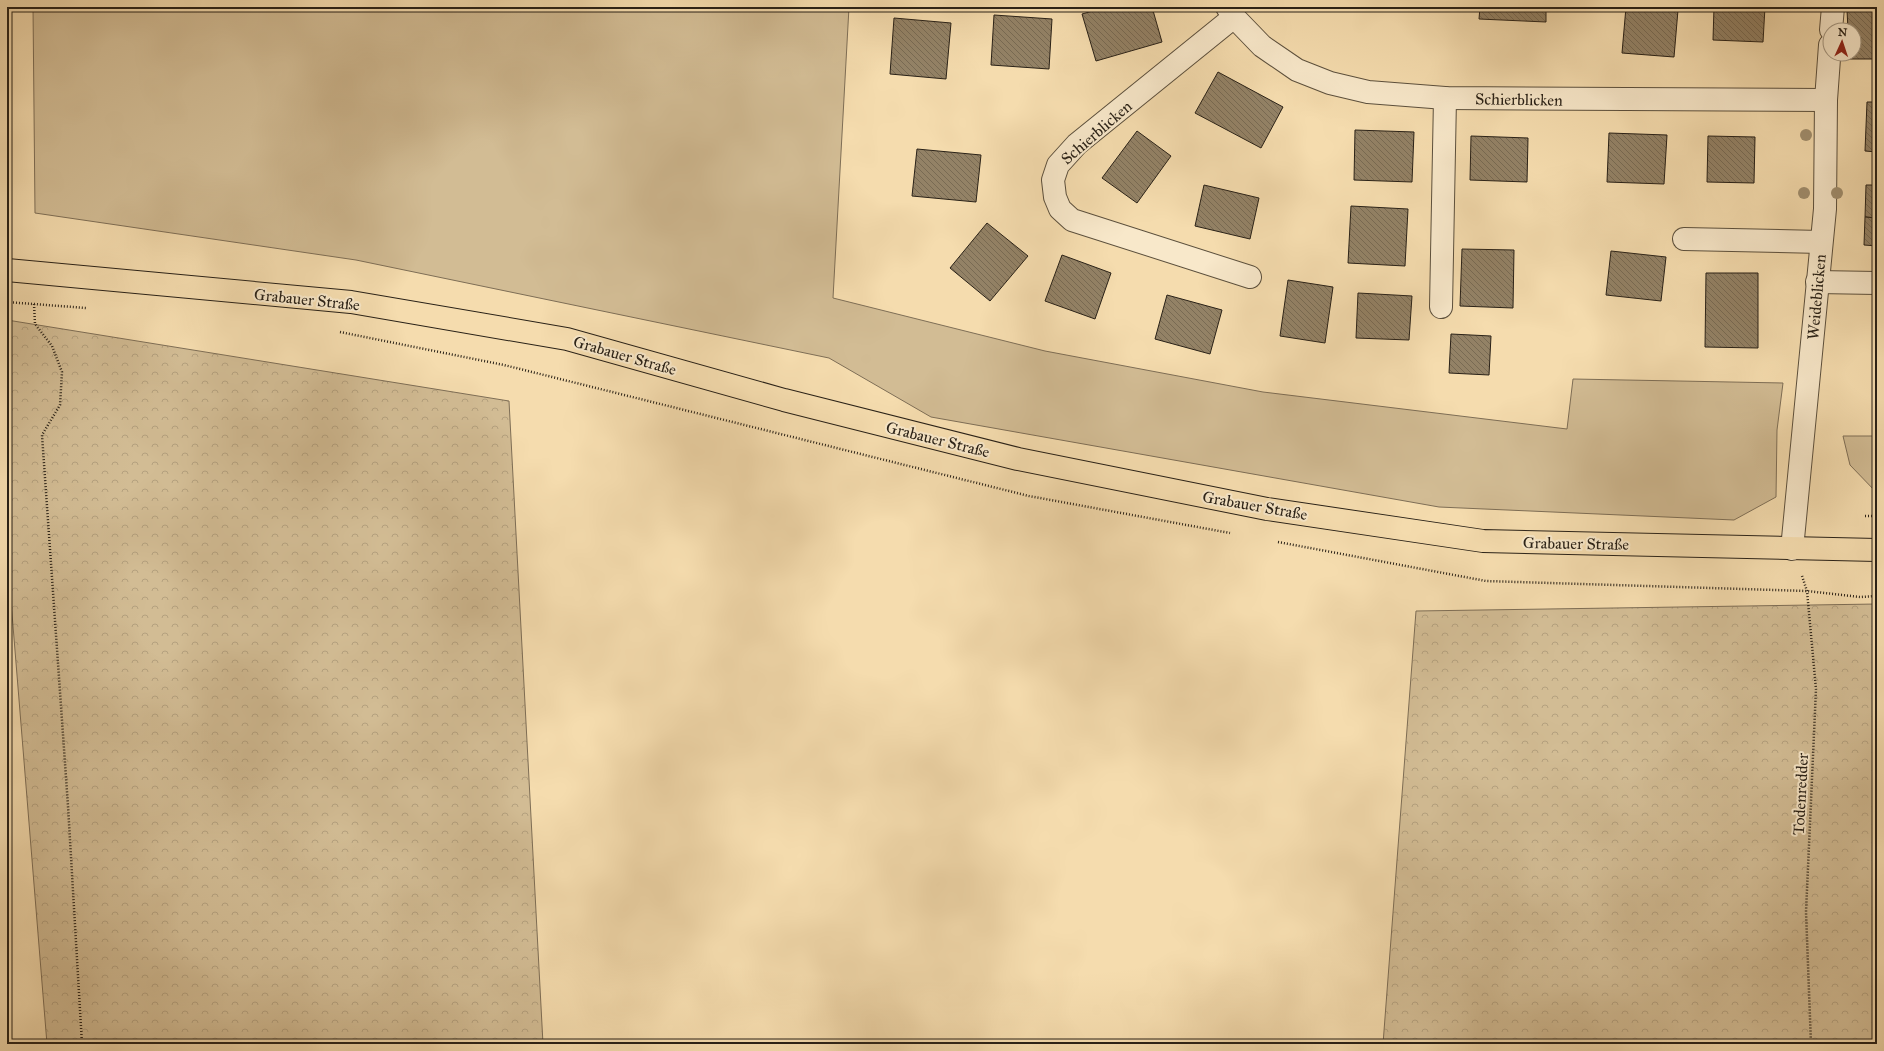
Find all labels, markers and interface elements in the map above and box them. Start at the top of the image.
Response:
north arrow [1822,22,1862,62]
text: N [1837,26,1848,39]
street label: Schierblicken [1475,89,1563,110]
street label: Schierblicken [1057,96,1136,168]
street label: Weideblicken [1803,253,1830,341]
street label: Grabauer Straße [253,284,361,315]
street label: Grabauer Straße [571,332,679,379]
street label: Grabauer Straße [884,417,992,462]
street label: Grabauer Straße [1201,487,1309,524]
street label: Grabauer Straße [1523,533,1630,554]
street label: Todenredder [1789,752,1812,836]

